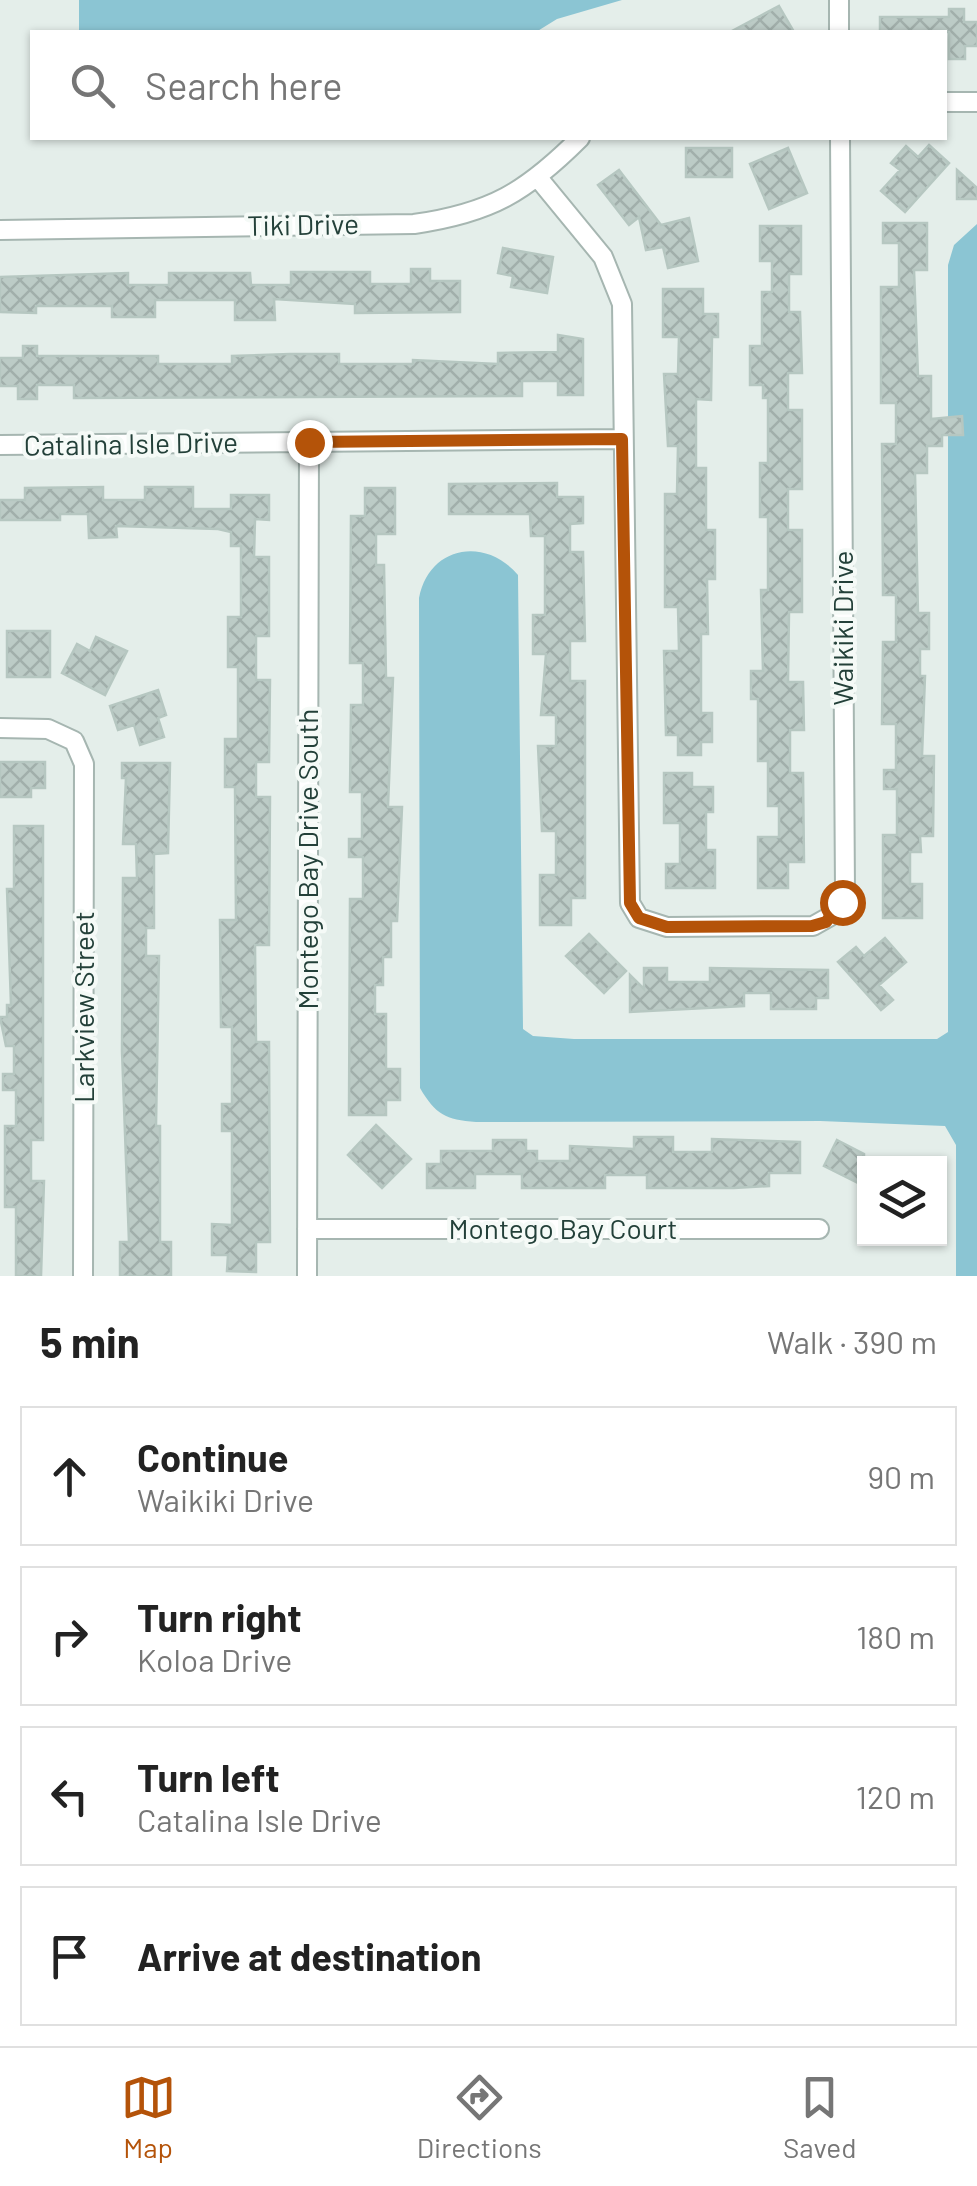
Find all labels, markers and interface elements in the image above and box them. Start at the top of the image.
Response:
search box [30,30,947,140]
icon: search [65,58,120,113]
text: Search here [145,62,343,108]
street label: Tiki Drive [247,206,359,242]
route end [287,420,333,466]
street label: Catalina Isle Drive [24,424,238,462]
street label: Waikiki Drive [825,550,859,706]
street label: Montego Bay Drive South [290,709,324,1009]
route start [820,880,866,926]
street label: Larkview Street [66,911,100,1103]
map controls [857,1156,947,1246]
button: layers [857,1156,947,1246]
street label: Montego Bay Court [449,1211,677,1245]
text: 5 min [40,1316,140,1366]
text: Walk · 390 m [767,1322,937,1360]
text: Continue [137,1434,288,1480]
icon: ahead [42,1449,97,1504]
text: 90 m [867,1457,935,1495]
text: Waikiki Drive [137,1480,314,1518]
text: Turn right [137,1594,302,1640]
icon: right [42,1609,97,1664]
text: 180 m [856,1617,935,1655]
text: Koloa Drive [137,1640,292,1678]
text: Turn left [137,1754,280,1800]
icon: left [42,1769,97,1824]
text: 120 m [856,1777,935,1815]
text: Catalina Isle Drive [137,1800,382,1838]
icon: arrive [42,1929,97,1984]
text: Arrive at destination [137,1933,482,1979]
tab: Map [121,2070,176,2164]
tab: Directions [417,2070,542,2164]
tab: Saved [783,2070,856,2164]

